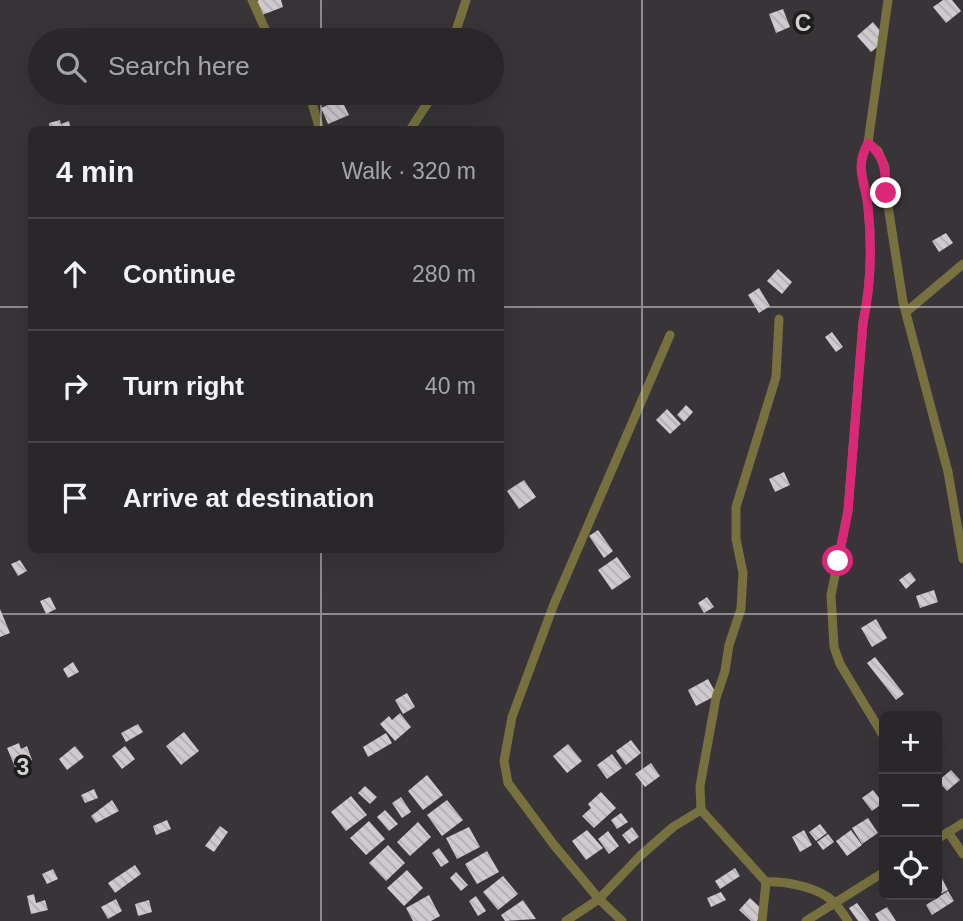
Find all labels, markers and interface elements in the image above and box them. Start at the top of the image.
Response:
text: C [795,10,811,36]
search box [28,28,504,105]
icon: search [52,48,90,86]
text: Search here [108,51,250,81]
text: 4 min [56,155,134,188]
text: Walk · 320 m [341,158,476,184]
route end [870,177,901,208]
icon: ahead [56,255,94,293]
text: Continue [123,259,236,289]
text: 280 m [412,261,476,287]
icon: right [56,367,94,405]
text: Turn right [123,371,244,401]
text: 40 m [425,373,476,399]
icon: arrive [56,479,94,517]
text: Arrive at destination [123,483,374,513]
route start [822,545,853,576]
map controls [879,711,942,900]
button: + [879,711,942,774]
text: 3 [17,754,29,780]
button: − [879,774,942,837]
button: locate [879,837,942,900]

